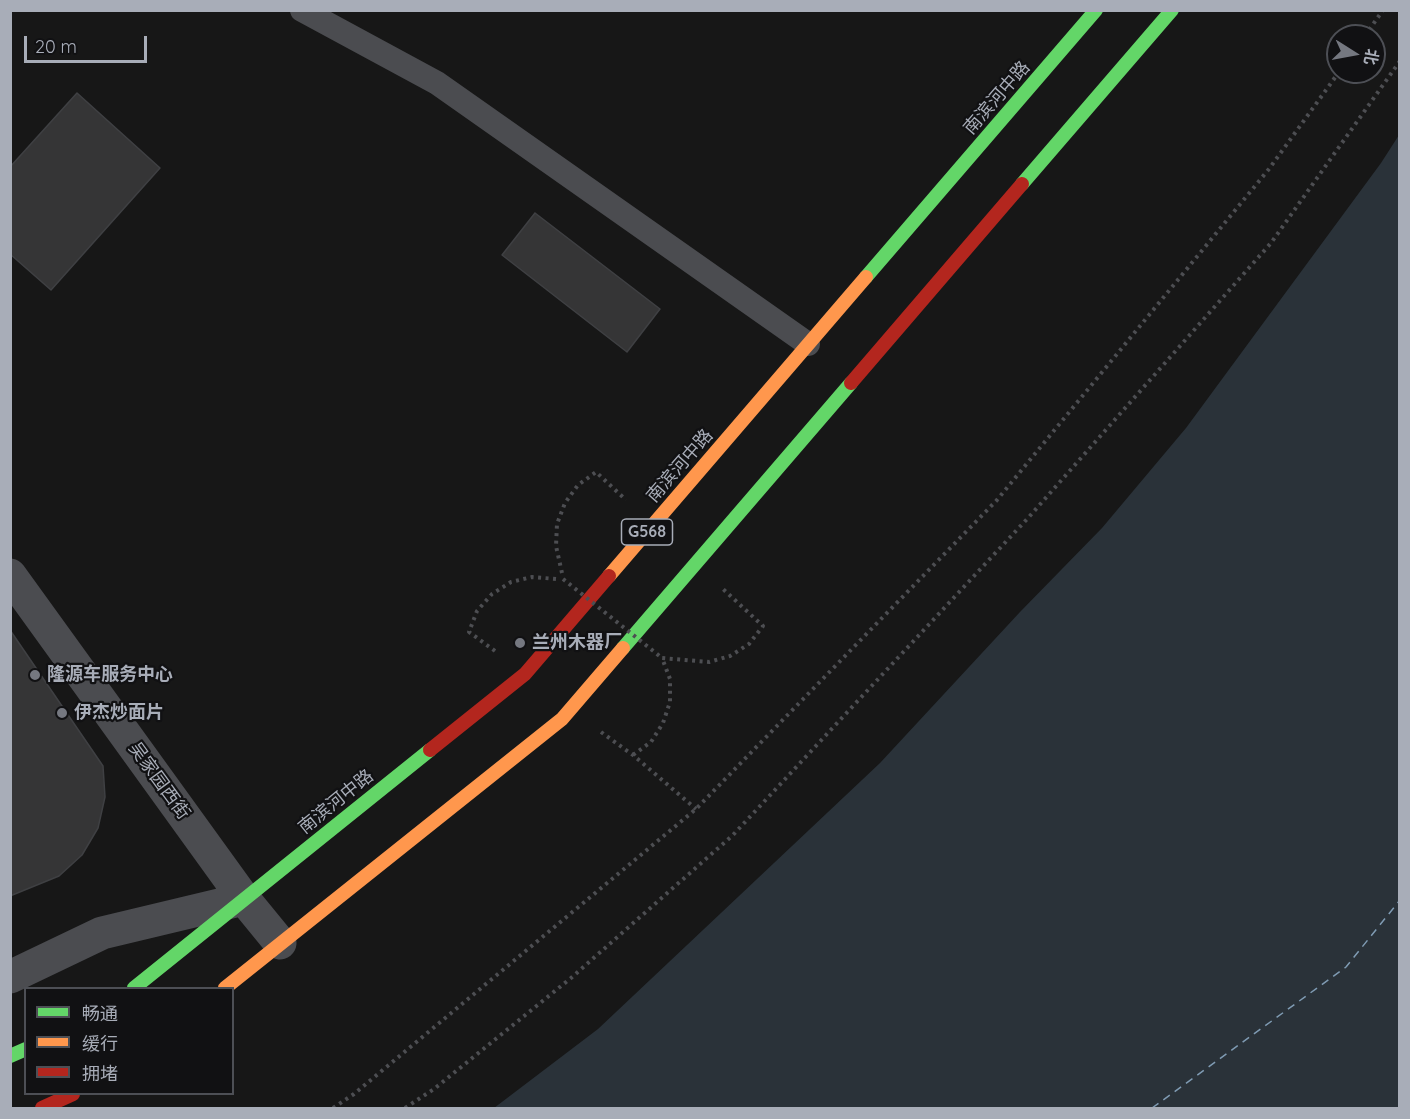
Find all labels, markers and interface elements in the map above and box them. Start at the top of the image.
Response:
scale bar [27,24,150,62]
north arrow [1326,24,1386,84]
text: 20 m [35,35,77,58]
text: 北 [1360,47,1383,67]
street label: 南滨河中路 [959,57,1035,139]
street label: 南滨河中路 [642,425,718,507]
road number: G568 [622,519,672,545]
place label: 兰州木器厂 [532,632,622,654]
marker: 兰州木器厂 [513,636,527,650]
place label: 隆源车服务中心 [47,664,173,686]
marker: 隆源车服务中心 [28,668,42,682]
place label: 伊杰炒面片 [74,702,164,724]
marker: 伊杰炒面片 [55,706,69,720]
street label: 吴家园西街 [124,738,194,824]
street label: 南滨河中路 [294,765,378,839]
legend [24,987,234,1095]
text: 畅通 [82,1002,118,1025]
text: 缓行 [82,1032,118,1055]
text: 拥堵 [82,1062,118,1085]

